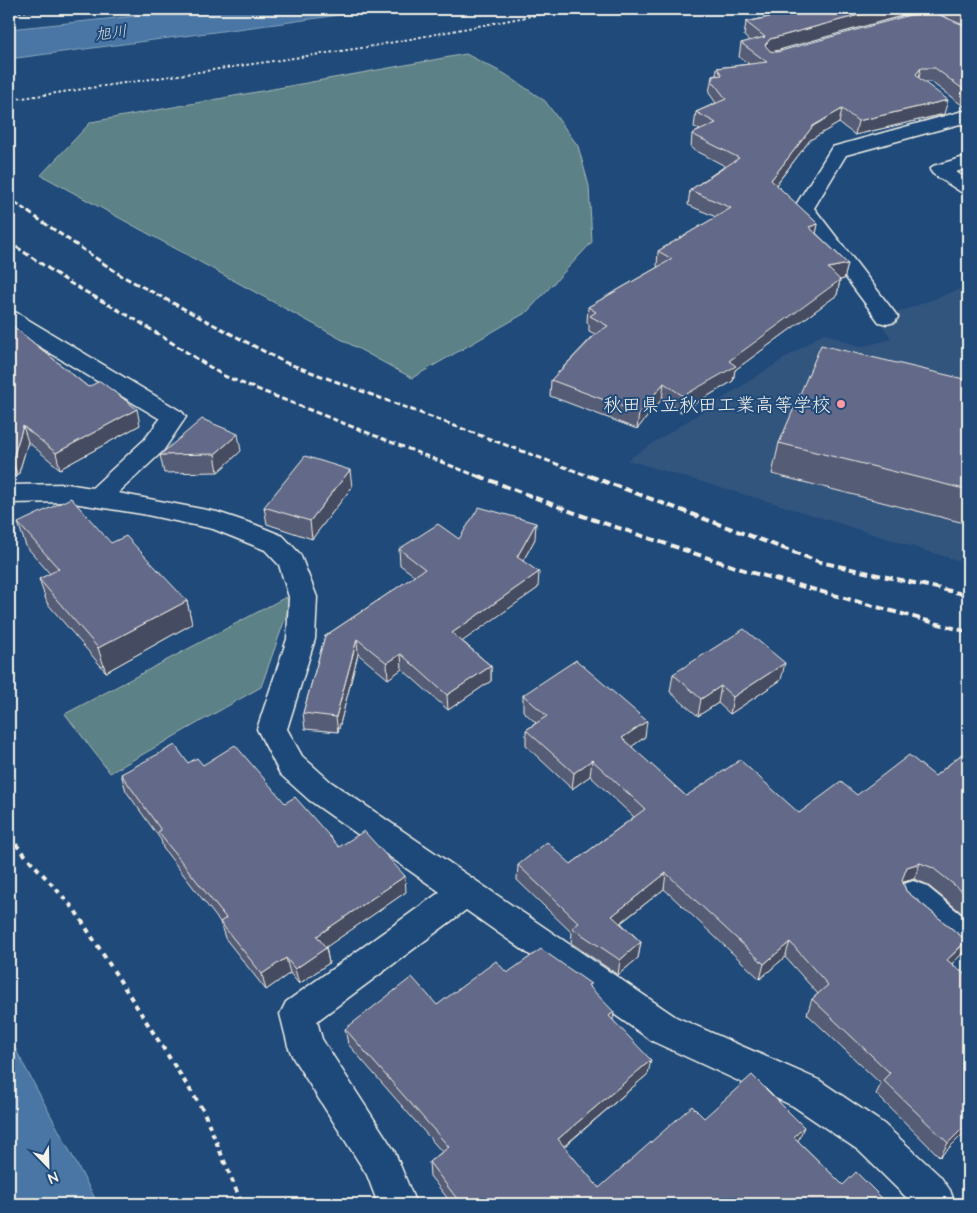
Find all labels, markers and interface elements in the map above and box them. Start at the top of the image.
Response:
water label: 旭川 [94,20,128,46]
place label: 秋田県立秋田工業高等学校 [603,392,831,419]
marker: 秋田県立秋田工業高等学校 [835,398,847,410]
north arrow [22,1140,72,1190]
text: N [45,1166,61,1188]

